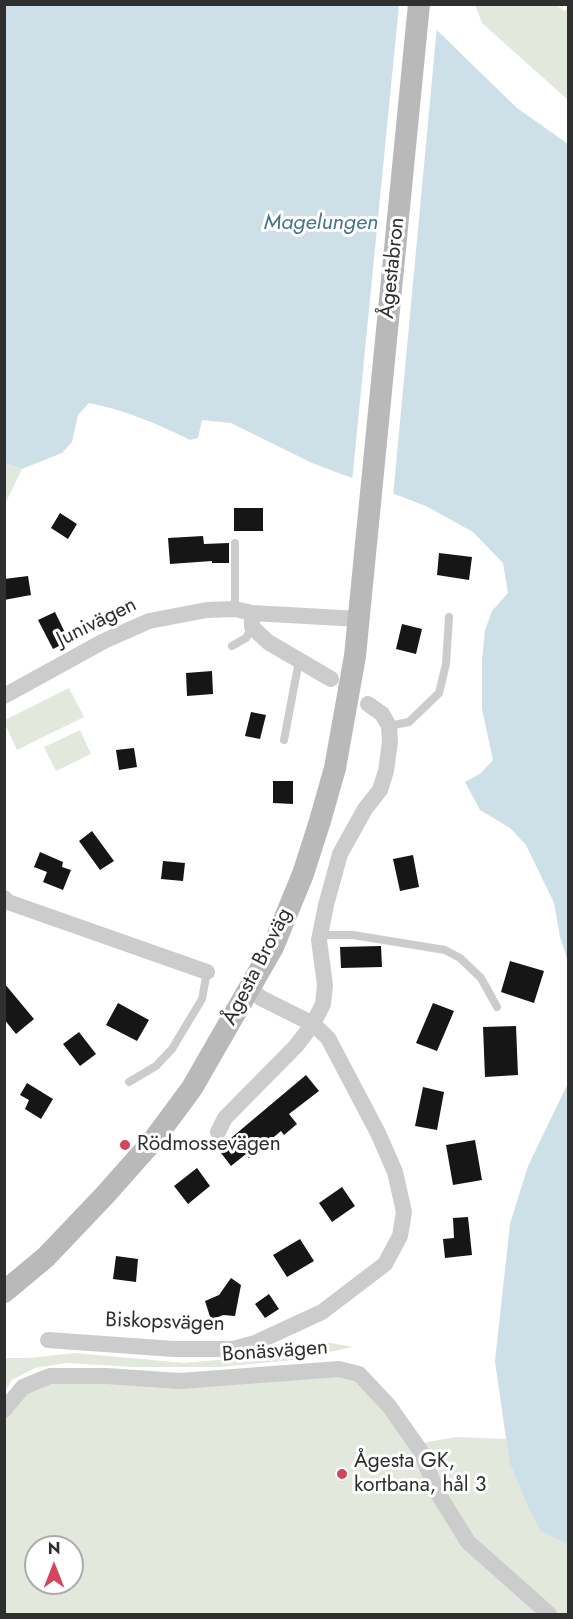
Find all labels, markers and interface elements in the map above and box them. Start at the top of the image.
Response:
water label: Magelungen [264,211,378,237]
street label: Ågestabron [375,216,411,320]
street label: Junivägen [53,593,141,653]
street label: Ågesta Broväg [218,904,298,1030]
place label: Rödmossevägen [137,1132,281,1158]
marker: Rödmossevägen [118,1138,132,1152]
street label: Biskopsvägen [105,1308,225,1338]
street label: Bonäsvägen [221,1336,329,1368]
place label: Ågesta GK, kortbana, hål 3 [354,1449,486,1499]
marker: Ågesta GK, kortbana, hål 3 [335,1467,349,1481]
north arrow [24,1535,84,1595]
text: N [48,1537,60,1560]

